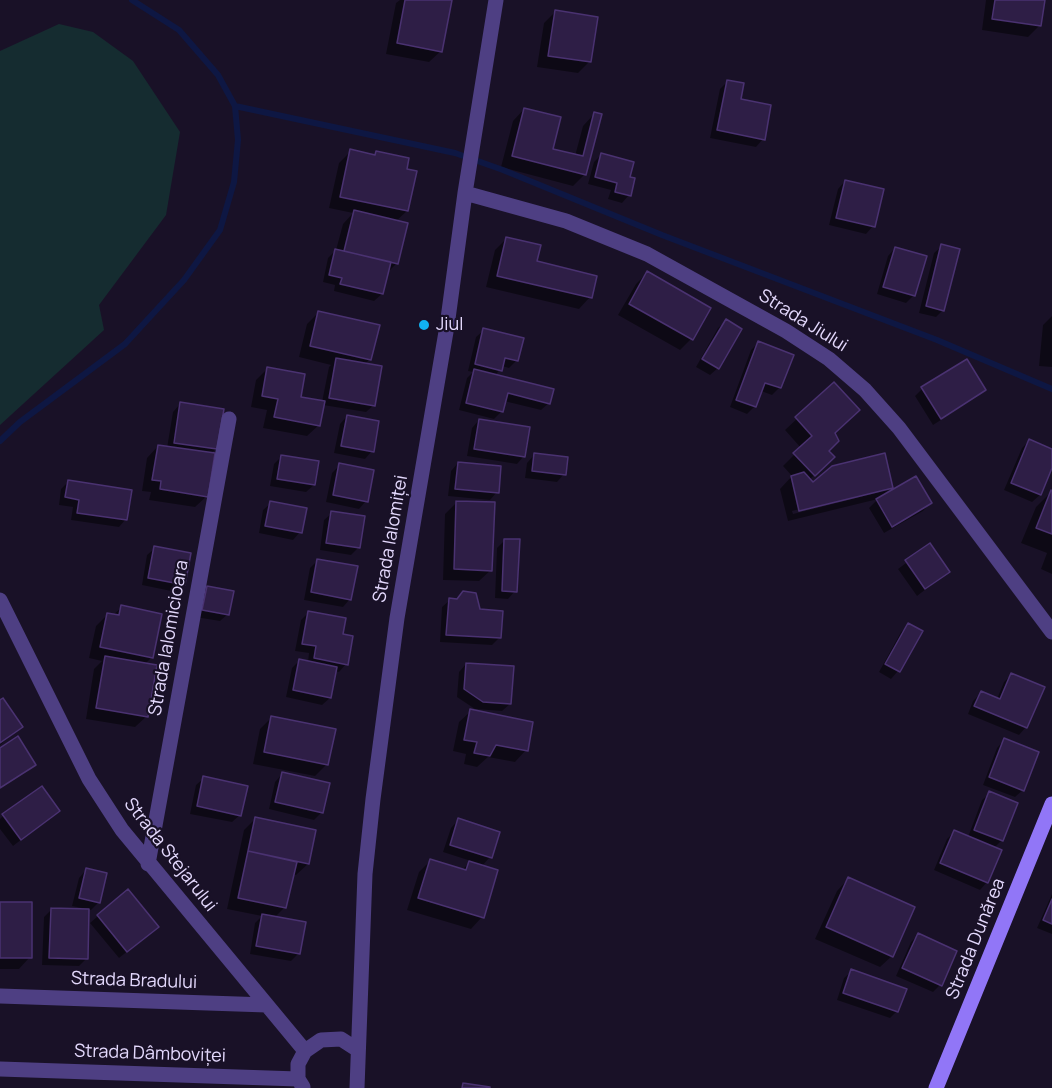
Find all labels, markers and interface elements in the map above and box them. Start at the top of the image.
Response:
street label: Strada Jiului [754,285,852,357]
place label: Jiul [436,314,463,336]
marker: Jiul [417,318,431,332]
street label: Strada Ialomiței [369,474,413,604]
street label: Strada Ialomicioara [145,558,193,718]
street label: Strada Stejarului [119,794,221,916]
street label: Strada Dunărea [942,875,1010,1003]
street label: Strada Bradului [71,968,197,994]
street label: Strada Dâmboviței [74,1041,226,1067]

